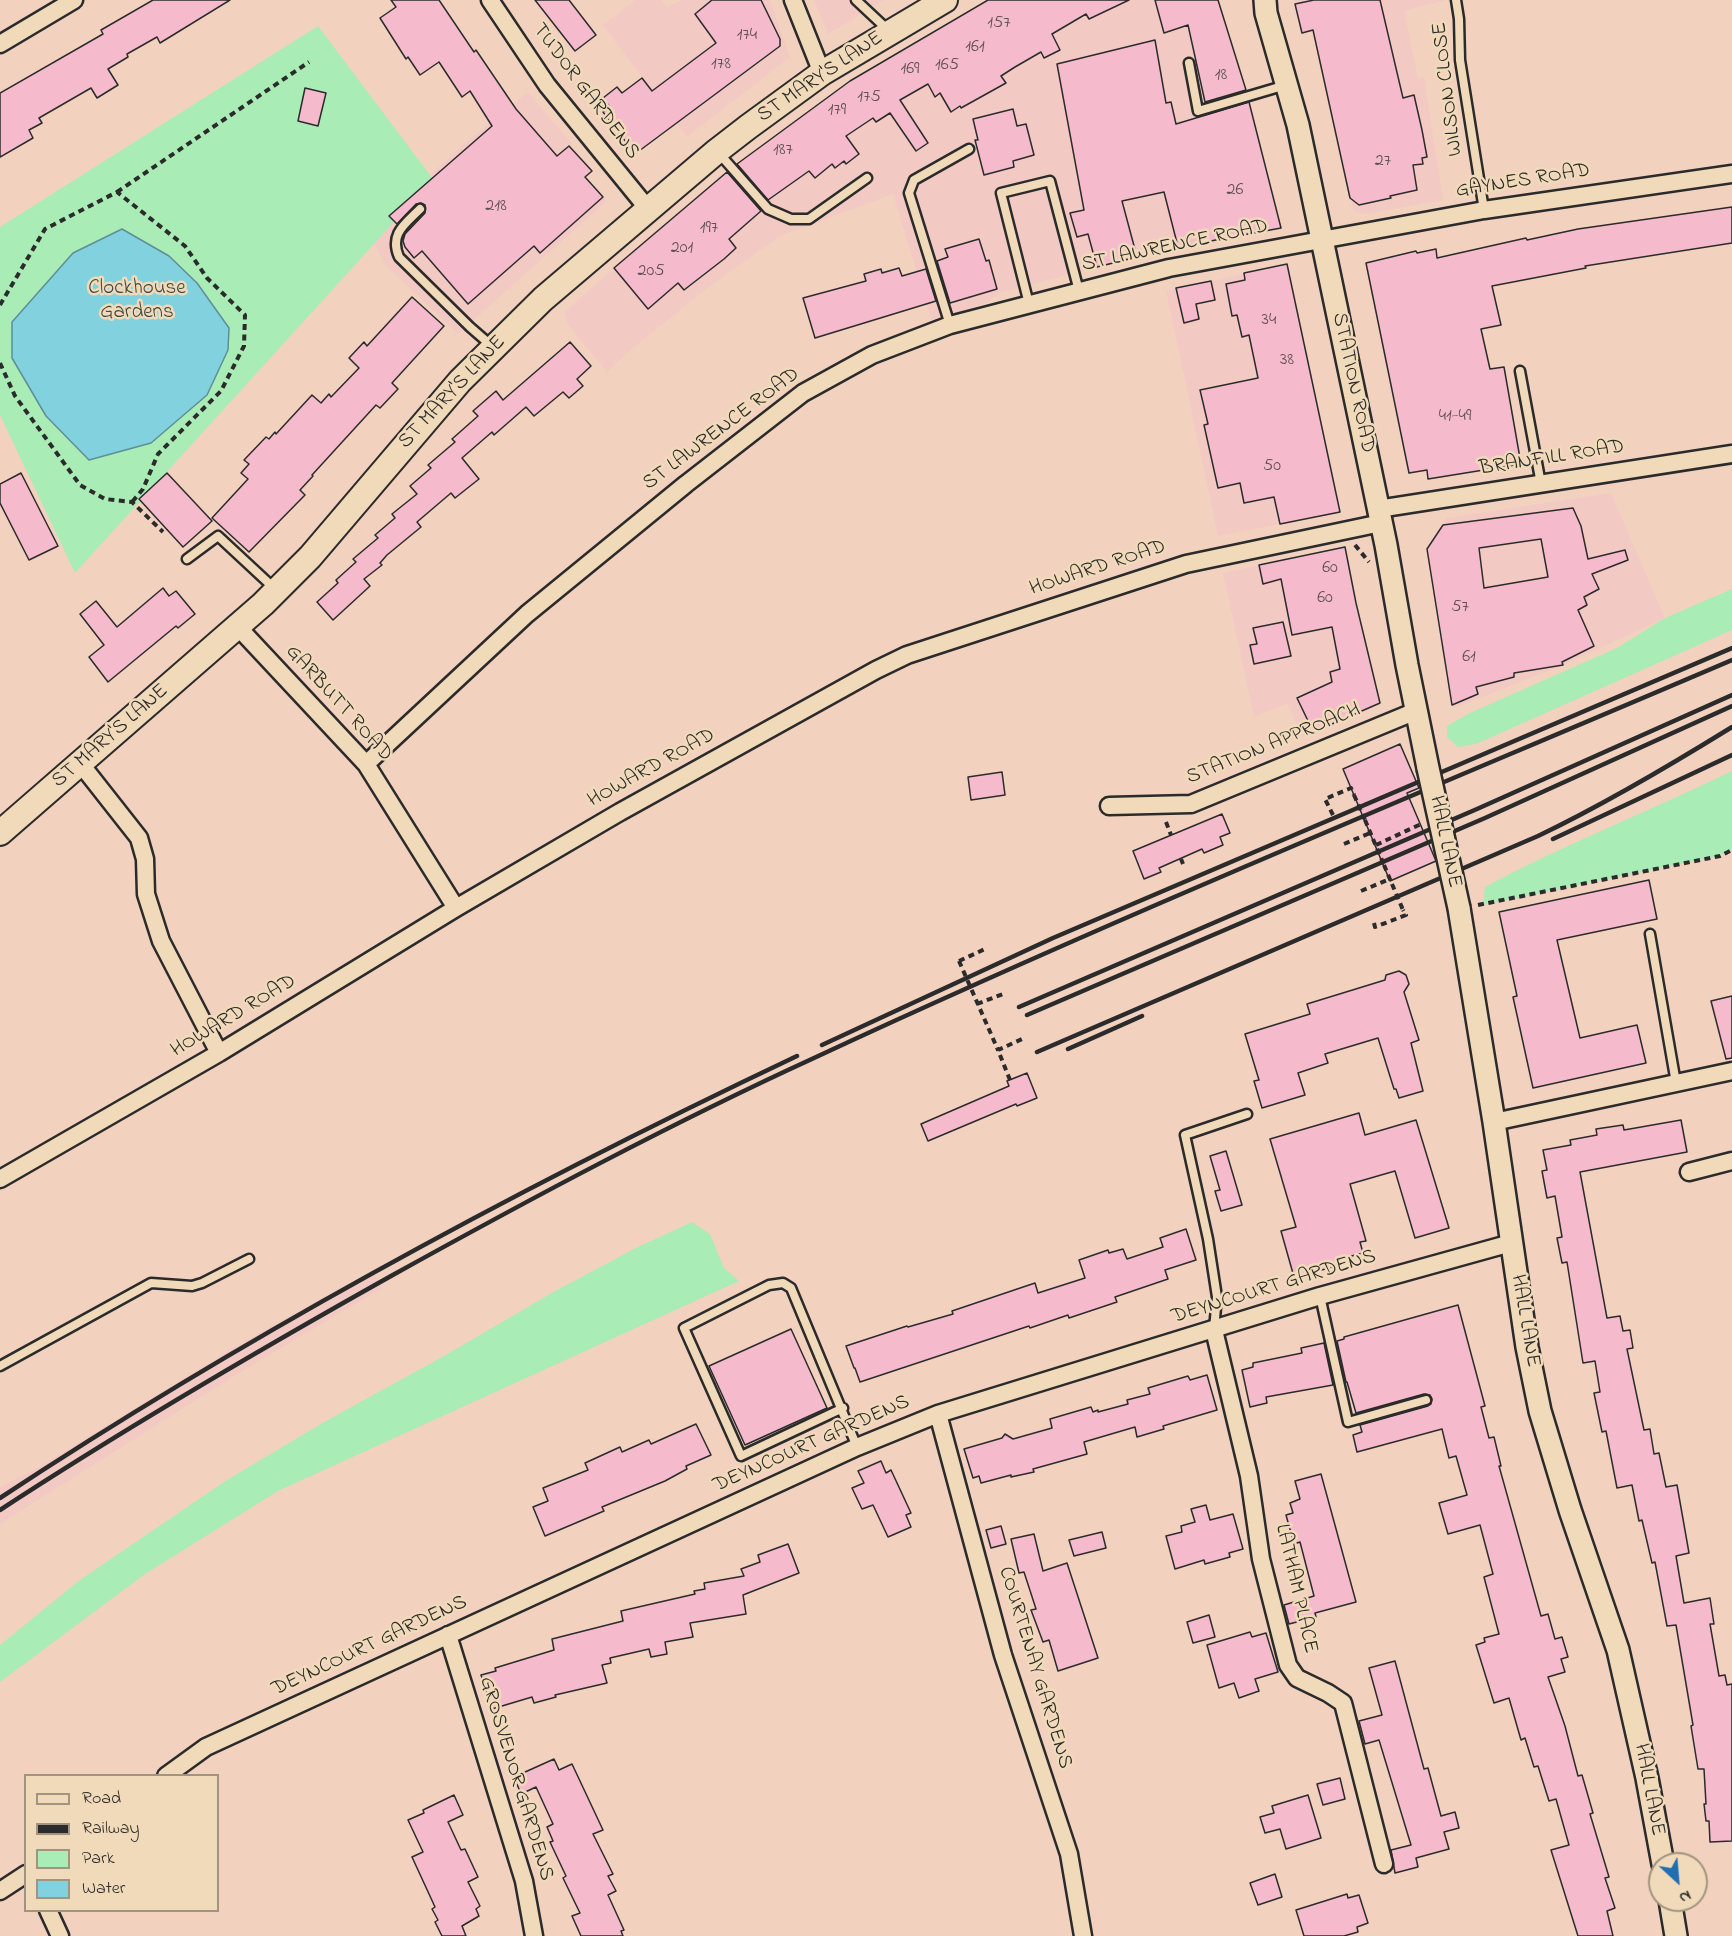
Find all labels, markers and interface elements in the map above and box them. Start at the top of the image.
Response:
house number: 157 [987,13,1011,35]
street label: TUDOR GARDENS [526,19,644,165]
street label: WILSON CLOSE [1428,20,1470,158]
house number: 174 [737,25,757,47]
street label: ST MARY'S LANE [753,27,889,129]
house number: 161 [965,37,985,59]
house number: 178 [711,54,731,76]
house number: 165 [935,55,959,77]
house number: 169 [900,59,920,81]
house number: 18 [1215,65,1227,87]
house number: 175 [857,87,881,109]
house number: 179 [828,100,846,122]
house number: 187 [773,140,793,162]
house number: 27 [1375,151,1391,173]
street label: GAYNES ROAD [1454,159,1592,205]
house number: 26 [1227,180,1243,202]
house number: 218 [485,196,507,218]
street label: ST LAWRENCE ROAD [1080,215,1270,279]
house number: 197 [700,218,718,240]
house number: 201 [671,238,693,260]
house number: 205 [637,261,665,283]
park label: Clockhouse Gardens [88,277,186,327]
house number: 34 [1262,310,1276,332]
street label: STATION ROAD [1325,311,1379,455]
street label: ST MARY'S LANE [394,331,512,455]
house number: 38 [1280,350,1294,372]
street label: ST LAWRENCE ROAD [639,363,805,497]
house number: 41-49 [1439,406,1471,428]
street label: BRANFILL ROAD [1478,435,1626,483]
house number: 50 [1263,456,1281,478]
street label: HOWARD ROAD [1027,535,1169,603]
house number: 60 [1322,558,1338,580]
house number: 60 [1317,588,1333,610]
house number: 57 [1451,597,1469,619]
street label: GARBUTT ROAD [279,640,397,768]
house number: 61 [1462,647,1476,669]
street label: ST MARY'S LANE [48,680,174,794]
street label: STATION APPROACH [1183,699,1365,791]
street label: HOWARD ROAD [584,724,720,814]
street label: HALL LANE [1422,794,1466,890]
street label: HOWARD ROAD [167,970,301,1064]
street label: DEYNCOURT GARDENS [1169,1245,1379,1331]
street label: HALL LANE [1503,1273,1545,1369]
street label: DEYNCOURT GARDENS [710,1390,914,1500]
street label: LATHAM PLACE [1268,1522,1322,1656]
street label: COURTENAY GARDENS [991,1564,1077,1772]
street label: DEYNCOURT GARDENS [268,1591,472,1703]
street label: GROSVENOR GARDENS [472,1674,558,1884]
street label: HALL LANE [1627,1742,1669,1838]
legend [24,1774,219,1912]
text: Road [82,1786,121,1812]
text: Railway [82,1816,139,1842]
text: Park [82,1846,115,1872]
north arrow [1648,1852,1708,1912]
text: Water [82,1876,125,1902]
text: N [1675,1883,1695,1910]

